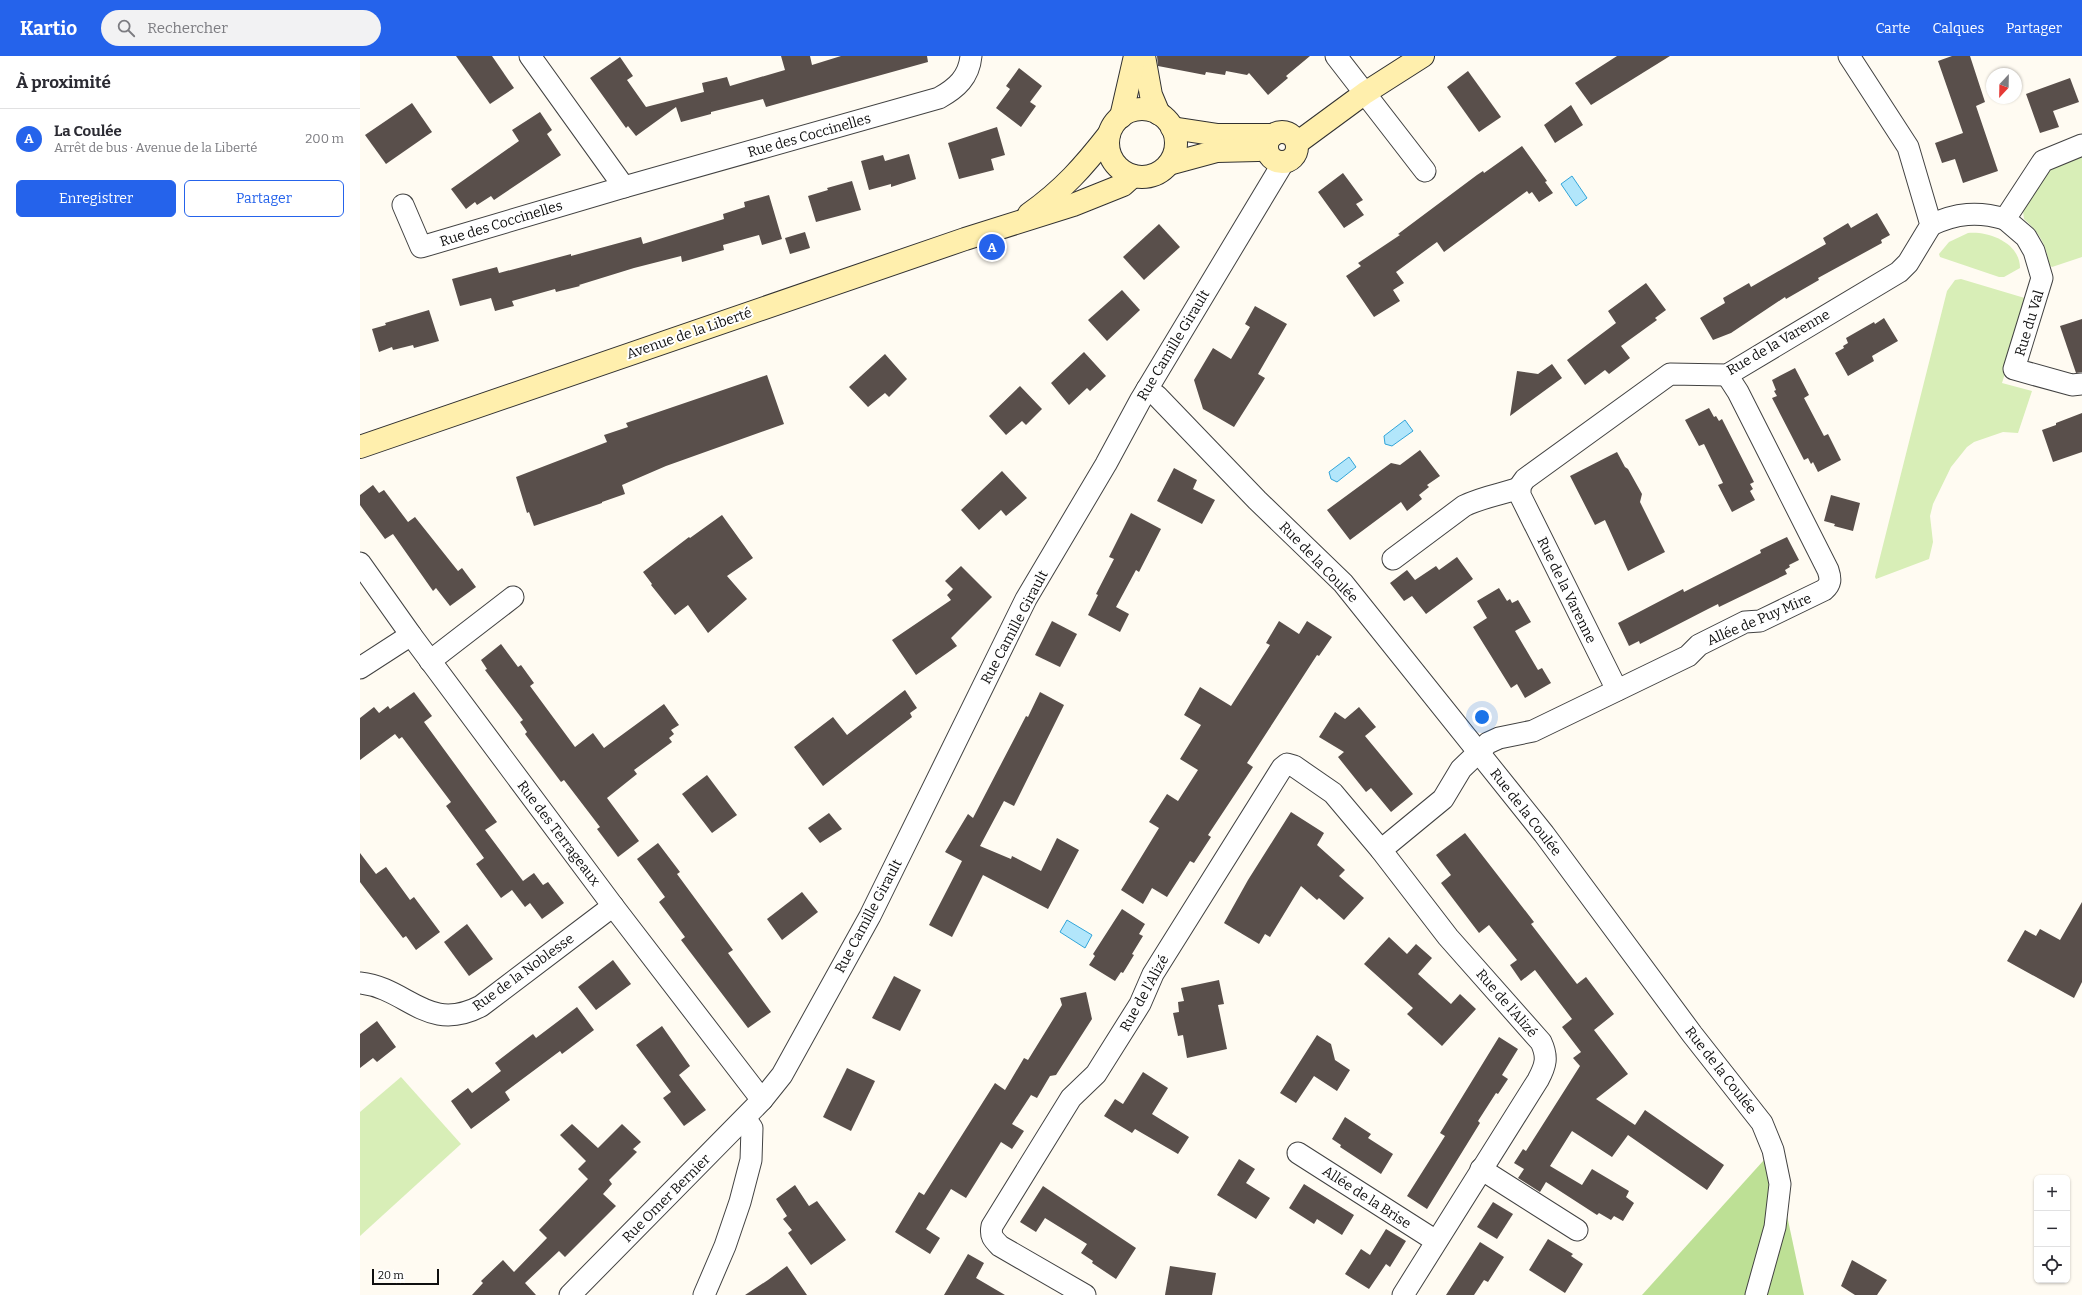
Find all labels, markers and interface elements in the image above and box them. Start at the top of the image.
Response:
search box [101,10,381,46]
text: Kartio [20,17,77,40]
icon: search [115,17,137,39]
text: Rechercher [147,19,228,37]
text: Carte [1875,20,1911,37]
text: Calques [1933,20,1984,37]
text: Partager [2006,20,2062,37]
north arrow [1986,68,2022,104]
text: À proximité [16,72,111,93]
street label: Rue des Coccinelles [746,110,873,161]
text: La Coulée [54,122,122,140]
text: A [24,131,34,146]
text: 200 m [305,131,344,146]
text: Arrêt de bus · Avenue de la Liberté [54,140,257,155]
button: Enregistrer [16,180,176,217]
button: Partager [184,180,344,217]
street label: Rue des Coccinelles [438,197,564,250]
pin: A [979,232,1005,262]
street label: Rue Camille Girault [1134,287,1213,404]
street label: Rue du Val [2011,288,2048,358]
street label: Avenue de la Liberté [624,304,754,363]
street label: Rue de la Varenne [1724,306,1833,379]
street label: Rue de la Coulée [1276,518,1362,606]
street label: Rue de la Varenne [1533,534,1600,646]
street label: Rue Camille Girault [977,568,1052,687]
street label: Allée de Puy Mire [1704,590,1814,649]
your location [1472,707,1492,727]
street label: Rue de la Coulée [1486,765,1565,859]
street label: Rue des Terrageaux [513,777,604,889]
street label: Rue Camille Girault [831,857,906,976]
street label: Rue de la Noblesse [469,930,577,1015]
street label: Rue de l'Alizé [1116,952,1172,1034]
street label: Rue de l'Alizé [1472,966,1541,1041]
street label: Rue de la Coulée [1681,1023,1760,1117]
street label: Rue Omer Bernier [619,1151,714,1246]
street label: Allée de la Brise [1319,1162,1414,1232]
map controls [2034,1175,2070,1283]
button: + [2034,1175,2070,1211]
button: − [2034,1211,2070,1247]
button: locate [2034,1247,2070,1283]
scale bar [372,1267,439,1286]
text: 20 m [378,1269,404,1282]

